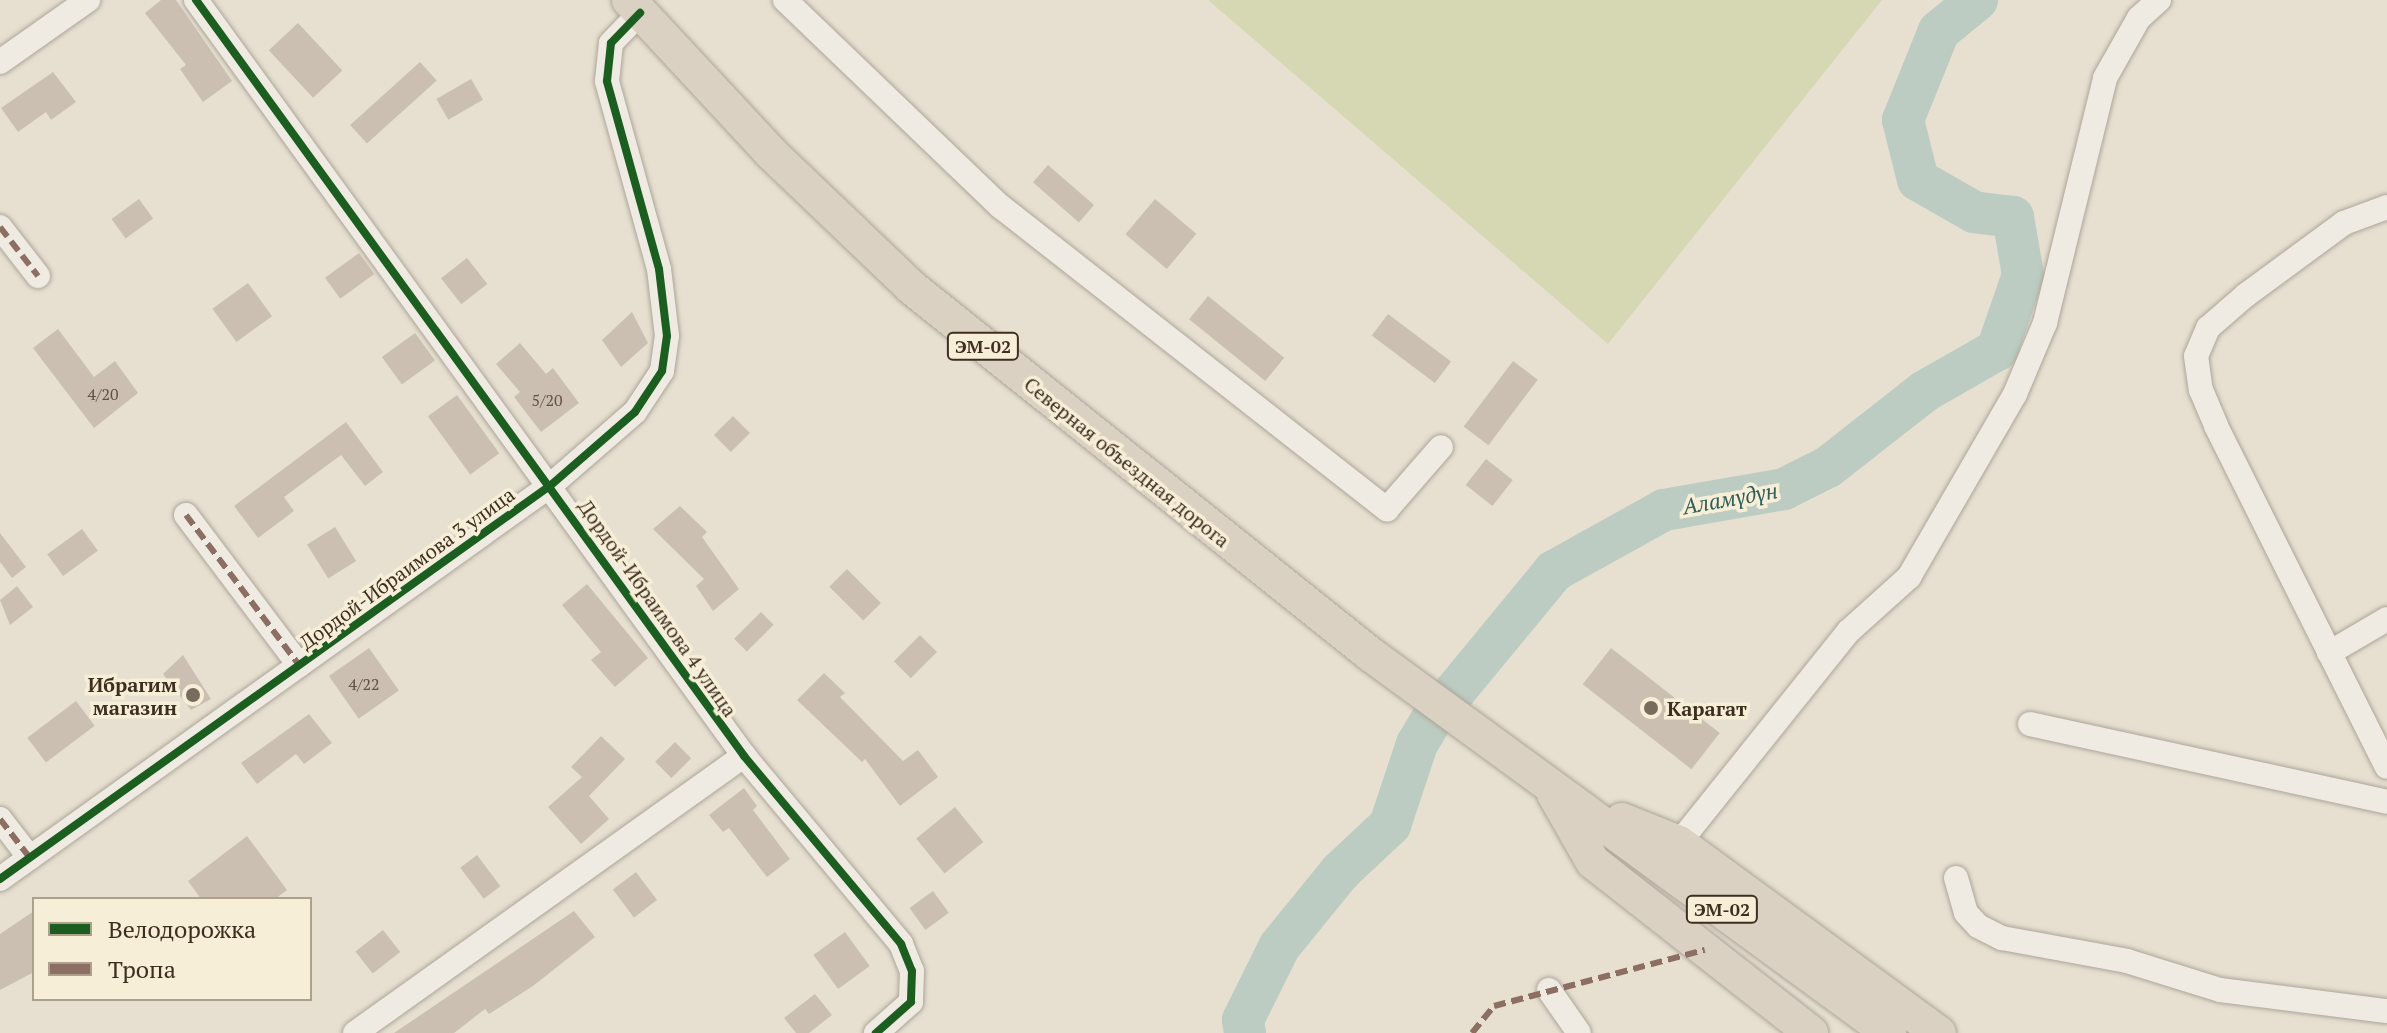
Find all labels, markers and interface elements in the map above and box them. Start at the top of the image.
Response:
road number: ЭМ-02 [945,332,1021,360]
street label: Северная объездная дорога [1019,372,1235,552]
house number: 4/20 [87,384,119,404]
house number: 5/20 [531,390,563,410]
water label: Аламүдүн [1680,477,1780,519]
street label: Дордой-Ибраимова 3 улица [295,482,519,654]
street label: Дордой-Ибраимова 4 улица [574,495,742,721]
place label: Ибрагим магазин [88,672,177,719]
house number: 4/22 [348,674,380,694]
marker: Ибрагим магазин [184,686,202,704]
place label: Карагат [1667,696,1747,720]
marker: Карагат [1642,699,1660,717]
road number: ЭМ-02 [1684,895,1760,923]
legend [32,897,312,1001]
text: Велодорожка [108,913,256,945]
text: Тропа [108,953,176,985]

